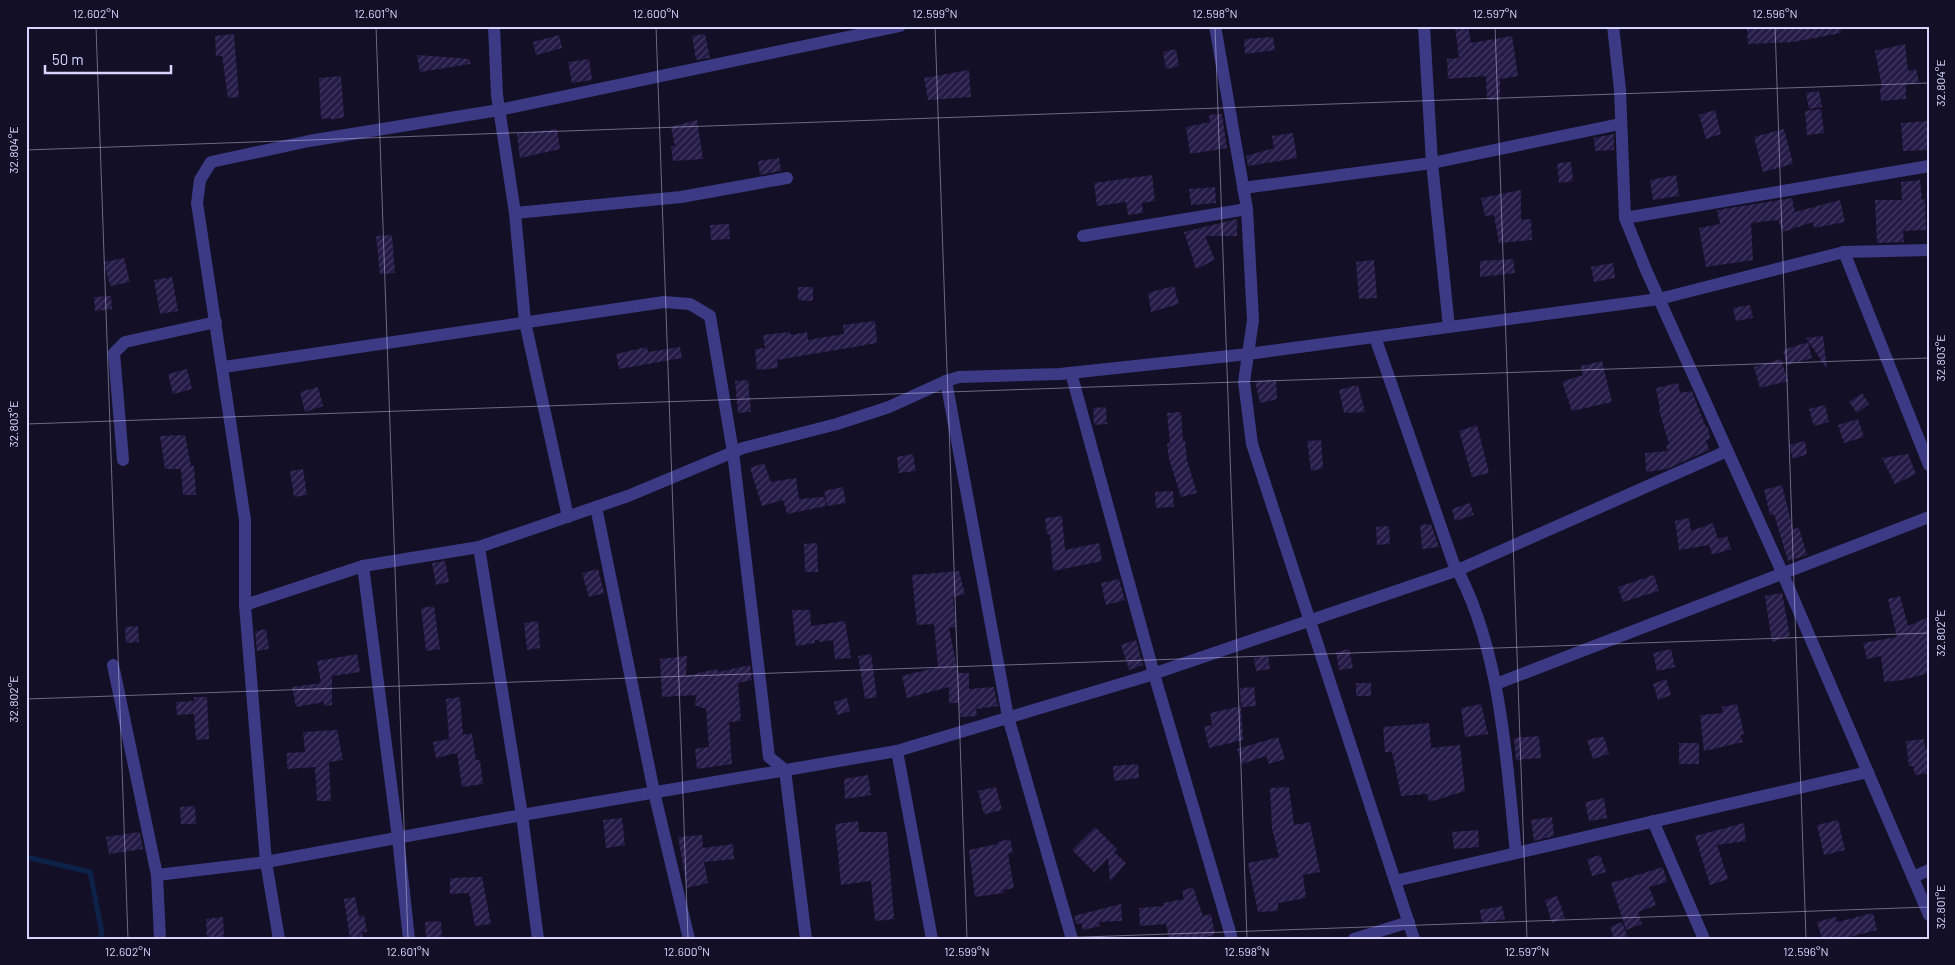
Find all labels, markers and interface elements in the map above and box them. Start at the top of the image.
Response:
text: 12.602°N [73,6,119,20]
text: 12.601°N [354,6,398,20]
text: 12.600°N [633,6,679,20]
text: 12.599°N [912,6,958,20]
text: 12.598°N [1192,6,1238,20]
text: 12.597°N [1473,6,1517,20]
text: 12.596°N [1752,6,1798,20]
scale bar [45,42,171,74]
text: 50 m [52,50,84,68]
text: 32.804°E [1933,59,1947,107]
text: 32.804°E [6,126,20,174]
text: 32.803°E [1933,335,1947,382]
text: 32.803°E [6,401,20,448]
text: 32.802°E [1933,609,1947,657]
text: 32.802°E [6,675,20,723]
text: 32.801°E [1933,885,1947,929]
text: 12.602°N [105,944,151,958]
text: 12.601°N [386,944,430,958]
text: 12.600°N [664,944,710,958]
text: 12.599°N [944,944,990,958]
text: 12.598°N [1224,944,1270,958]
text: 12.597°N [1505,944,1549,958]
text: 12.596°N [1783,944,1829,958]

